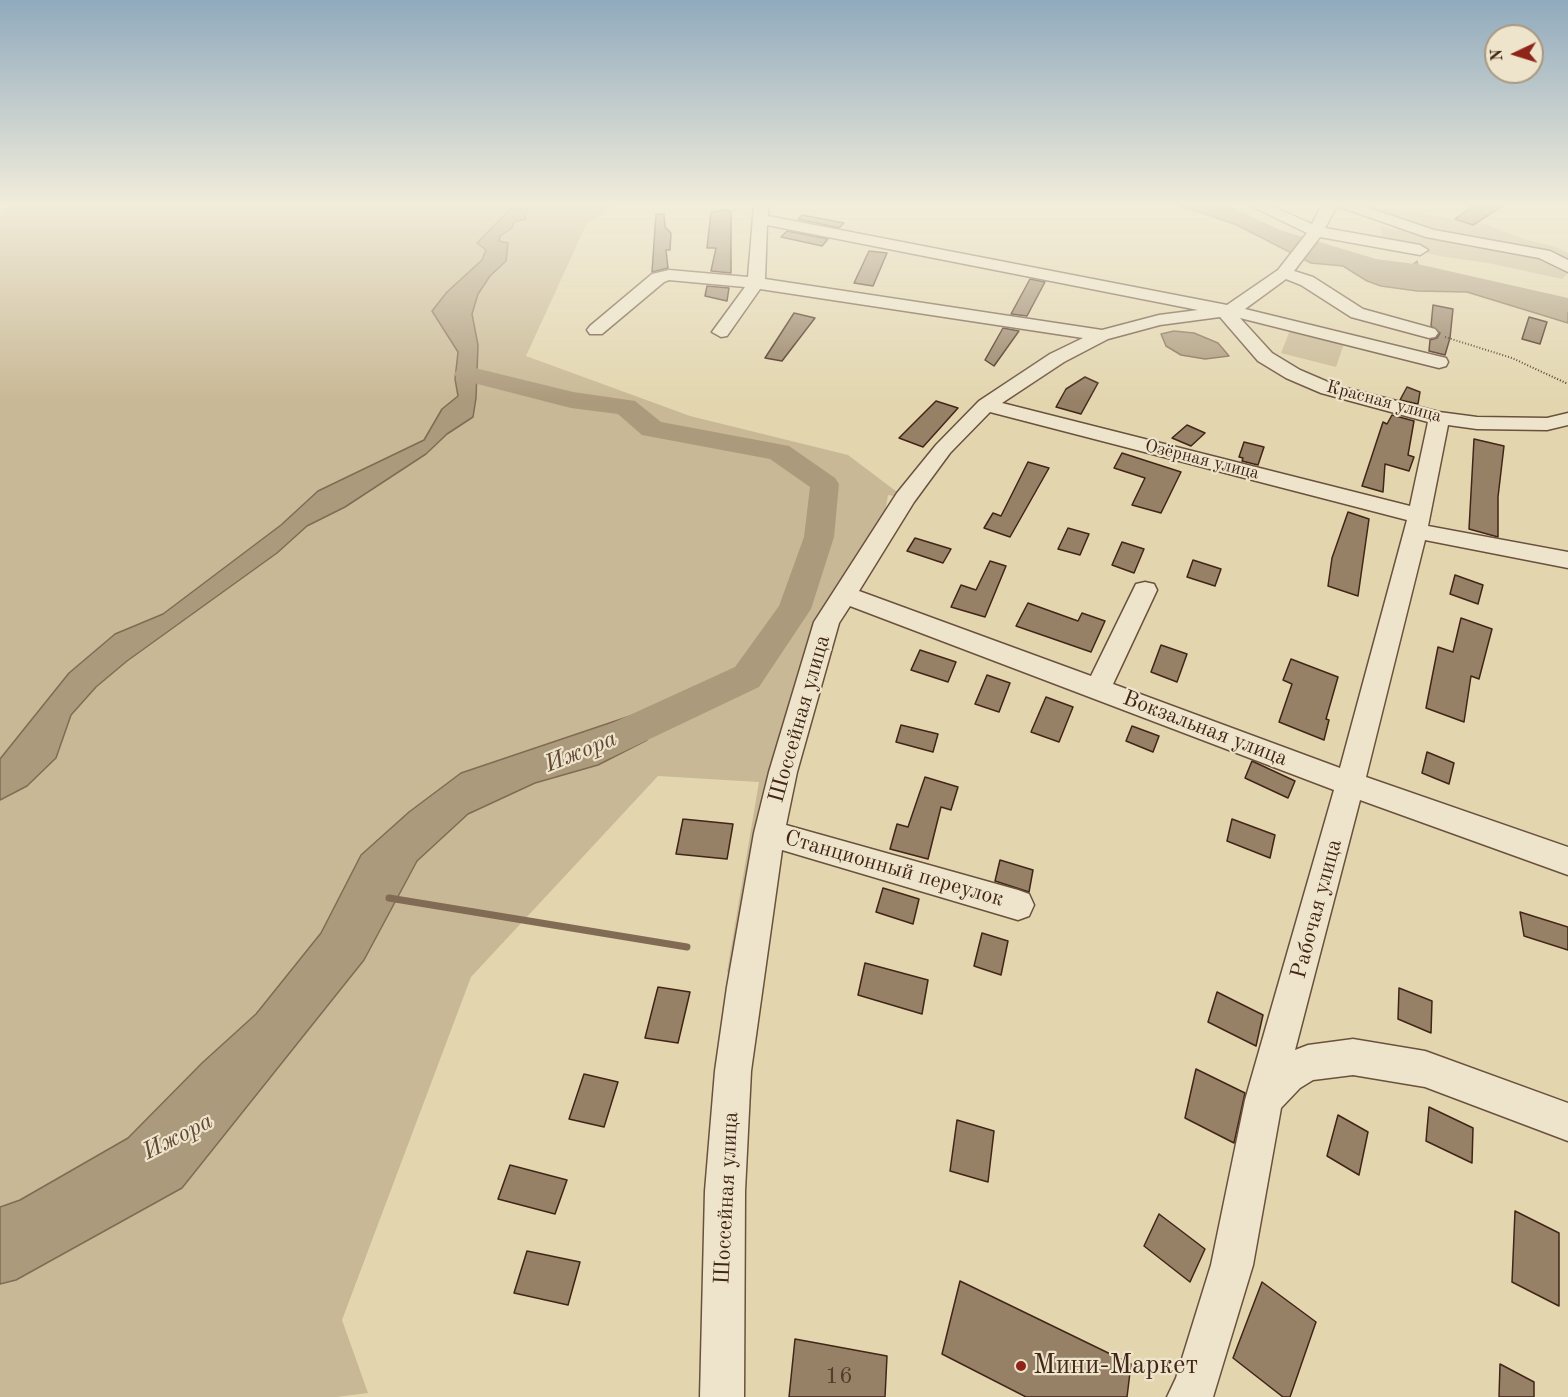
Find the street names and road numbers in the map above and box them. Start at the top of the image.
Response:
street label: Красная улица [1324,376,1444,428]
street label: Озёрная улица [1143,435,1261,485]
street label: Шоссейная улица [763,632,837,806]
street label: Вокзальная улица [1119,685,1291,773]
street label: Станционный переулок [781,825,1007,913]
street label: Рабочая улица [1286,836,1348,982]
street label: Шоссейная улица [709,1111,745,1285]

